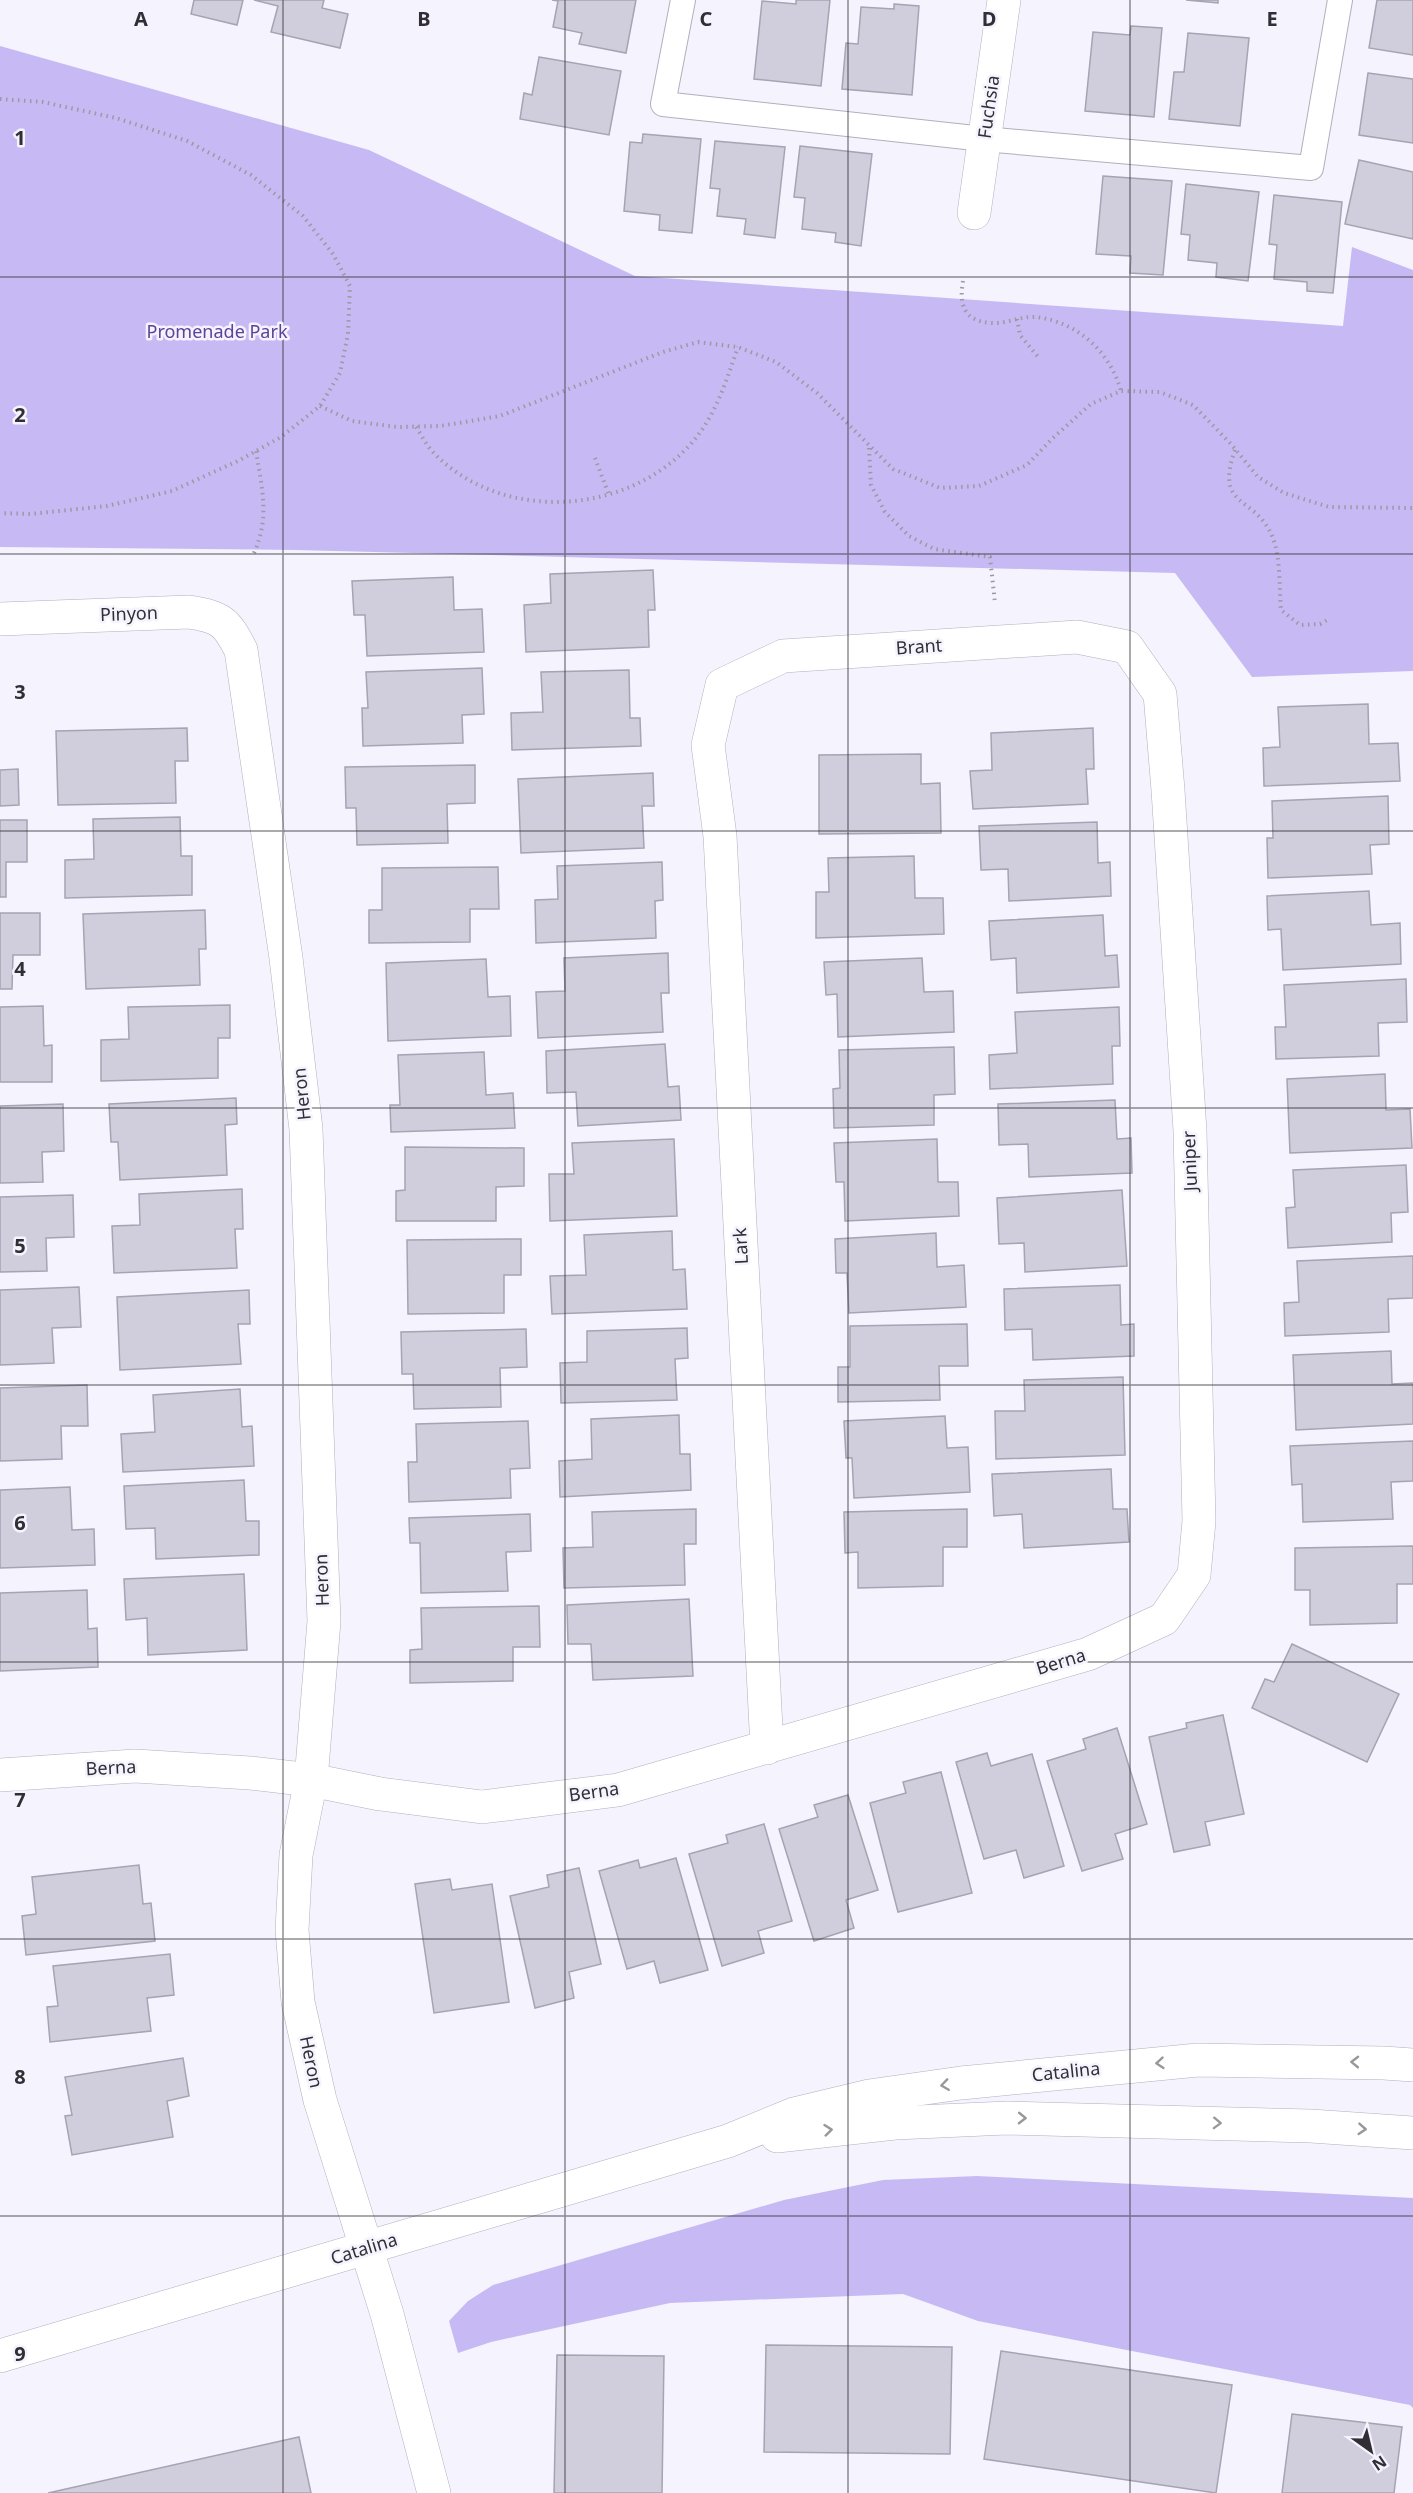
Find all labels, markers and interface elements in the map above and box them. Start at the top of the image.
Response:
text: A [134,5,148,32]
text: B [417,5,431,32]
text: C [700,5,713,32]
text: D [982,5,996,32]
text: E [1266,5,1278,32]
street label: Fuchsia [972,74,1004,140]
text: 1 [14,124,26,151]
park label: Promenade Park [147,319,288,343]
text: 2 [14,401,26,428]
street label: Pinyon [100,600,158,626]
street label: Brant [895,632,943,660]
text: 3 [14,678,26,705]
text: 4 [14,955,26,982]
street label: Heron [286,1067,316,1122]
street label: Juniper [1176,1130,1202,1194]
street label: Lark [727,1227,753,1265]
text: 5 [14,1232,26,1259]
text: 6 [14,1509,26,1536]
street label: Heron [308,1553,334,1607]
street label: Berna [1033,1642,1088,1680]
street label: Berna [85,1754,137,1780]
street label: Berna [567,1776,621,1806]
text: 7 [14,1786,26,1813]
street label: Heron [295,2034,329,2090]
street label: Catalina [1031,2055,1101,2087]
one-way arrow [1155,2056,1164,2069]
one-way arrow [1350,2056,1359,2068]
text: 8 [14,2063,26,2090]
one-way arrow [940,2079,950,2091]
one-way arrow [1018,2112,1027,2124]
one-way arrow [1213,2117,1222,2129]
one-way arrow [1358,2122,1367,2135]
one-way arrow [823,2125,832,2137]
street label: Catalina [327,2227,400,2270]
text: 9 [14,2340,26,2367]
north arrow [1341,2421,1401,2481]
text: N [1368,2451,1391,2476]

